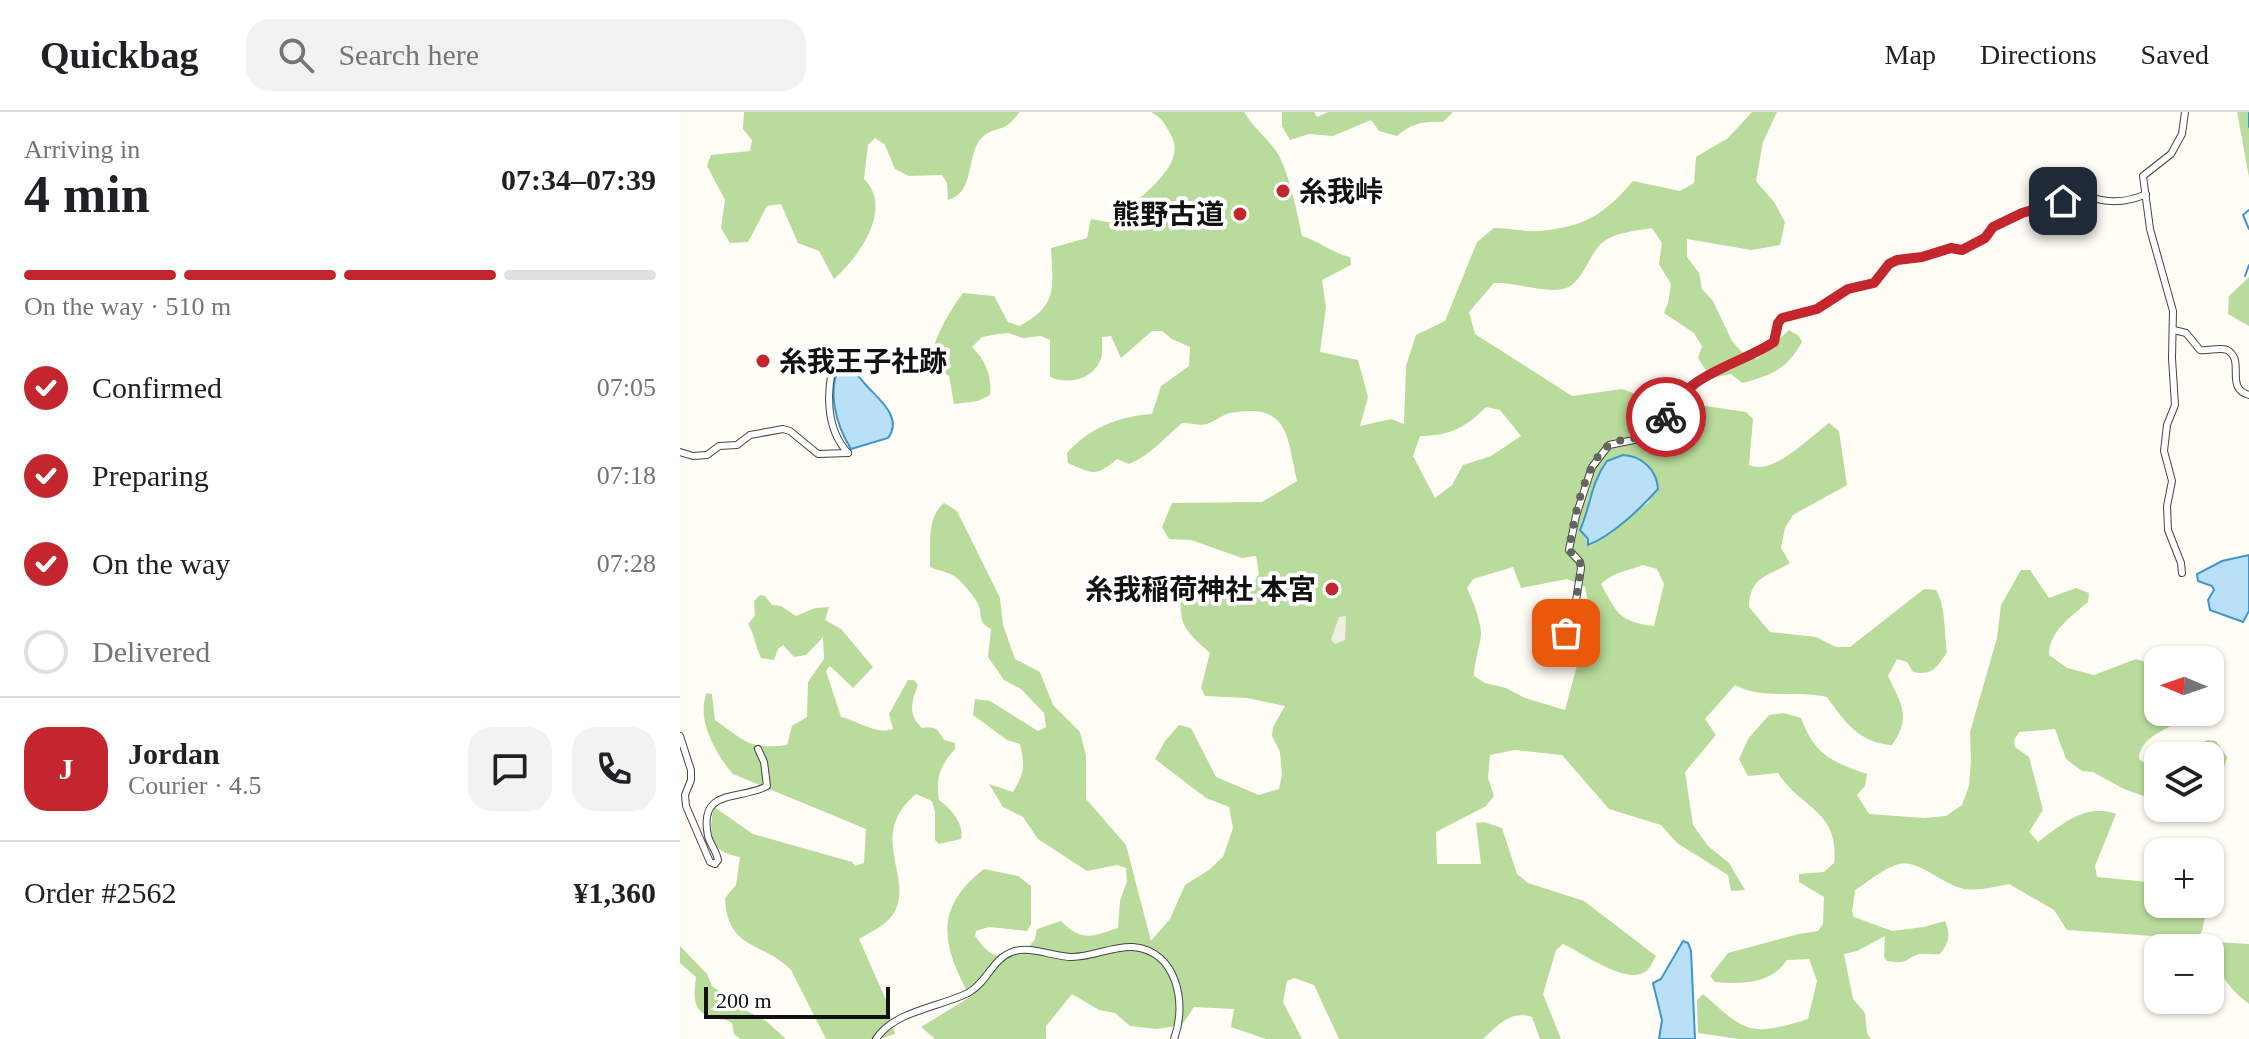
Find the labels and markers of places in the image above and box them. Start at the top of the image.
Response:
pin [2029,167,2097,235]
place label: 糸我峠 [1299,176,1383,207]
marker: 糸我峠 [1274,182,1292,200]
place label: 熊野古道 [1112,199,1224,230]
marker: 熊野古道 [1231,205,1249,223]
place label: 糸我王子社跡 [779,346,947,377]
marker: 糸我王子社跡 [754,352,772,370]
place label: 糸我稲荷神社 本宮 [1085,574,1316,605]
marker: 糸我稲荷神社 本宮 [1323,580,1341,598]
pin [1532,599,1600,667]

